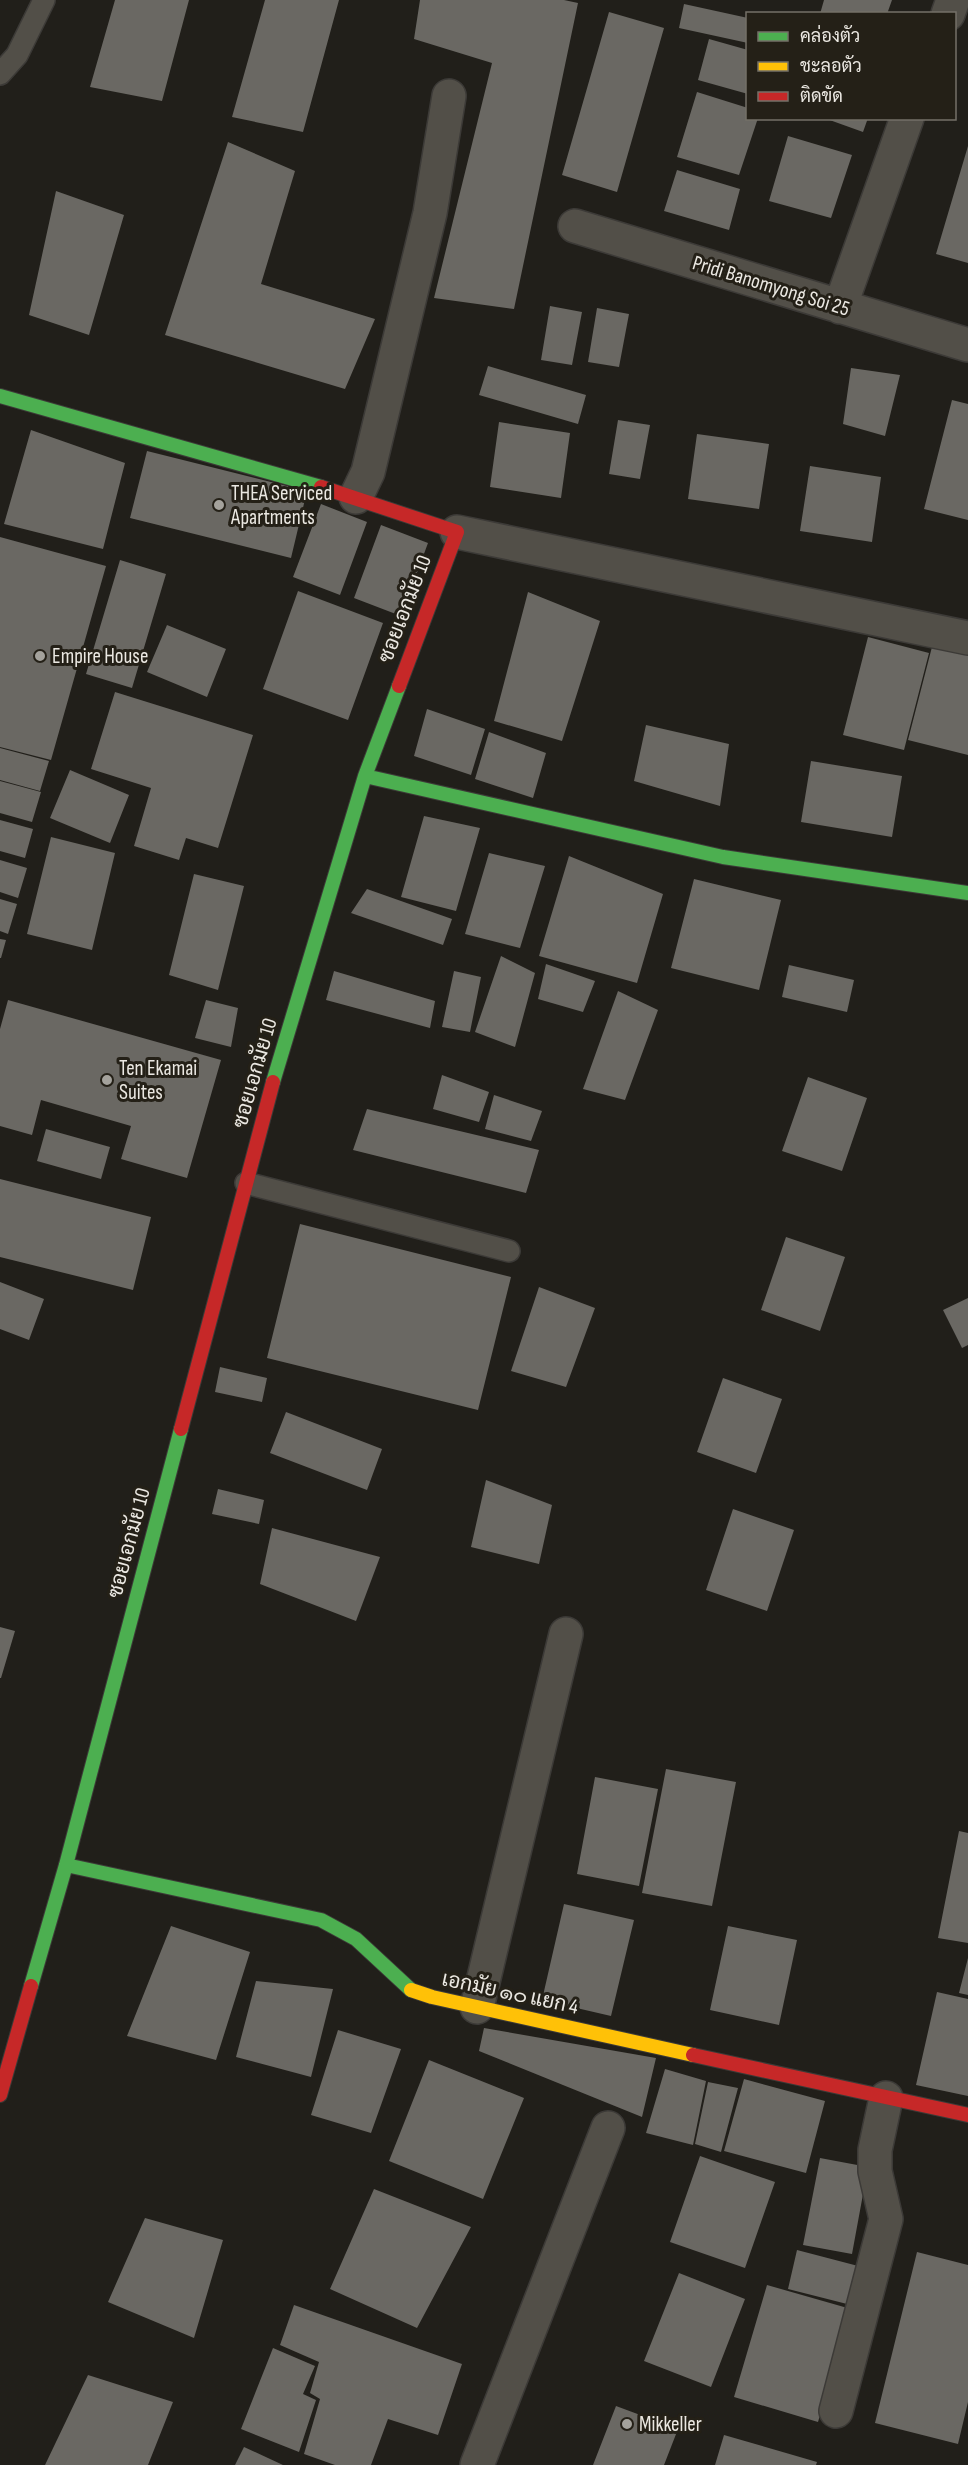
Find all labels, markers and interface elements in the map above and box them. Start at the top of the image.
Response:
legend [746,12,956,120]
text: คล่องตัว [800,24,860,47]
text: ชะลอตัว [800,55,862,77]
text: ติดขัด [800,85,843,107]
street label: Pridi Banomyong Soi 25 [690,250,852,322]
place label: THEA Serviced Apartments [230,481,332,530]
marker: THEA Serviced Apartments [212,498,226,512]
street label: ซอยเอกมัย 10 [373,552,437,666]
place label: Empire House [52,644,148,669]
marker: Empire House [33,649,47,663]
street label: ซอยเอกมัย 10 [227,1015,283,1131]
place label: Ten Ekamai Suites [119,1056,197,1105]
marker: Ten Ekamai Suites [100,1073,114,1087]
street label: ซอยเอกมัย 10 [102,1485,156,1601]
street label: เอกมัย ๑๐ แยก 4 [439,1966,581,2020]
place label: Mikkeller [639,2412,702,2437]
marker: Mikkeller [620,2417,634,2431]

